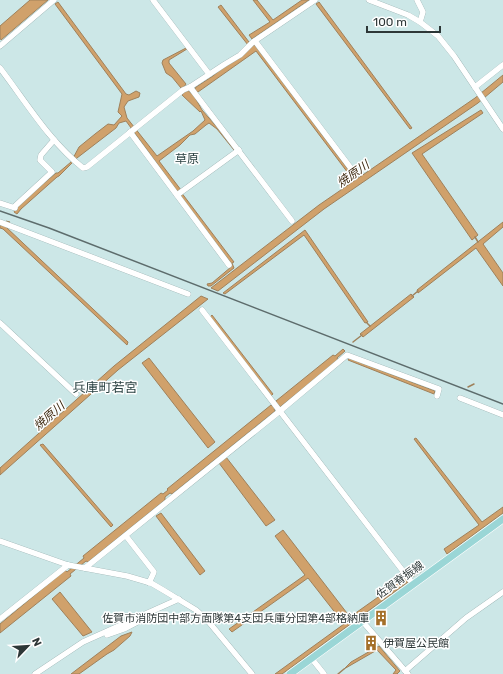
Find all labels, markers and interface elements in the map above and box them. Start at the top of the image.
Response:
scale bar [367,8,440,34]
text: 100 m [373,15,407,29]
district label: 草原 [175,152,199,166]
water label: 焼原川 [334,157,373,190]
district label: 兵庫町若宮 [72,380,138,395]
water label: 焼原川 [31,398,69,433]
street label: 佐賀脊振線 [374,559,426,601]
building icon: 佐賀市消防団中部方面隊第4支団兵庫分団第4部格納庫 [372,609,390,627]
place label: 佐賀市消防団中部方面隊第4支団兵庫分団第4部格納庫 [102,612,369,625]
north arrow [8,626,48,666]
building icon: 伊賀屋公民館 [362,634,380,652]
text: N [29,636,44,648]
place label: 伊賀屋公民館 [383,637,449,650]

